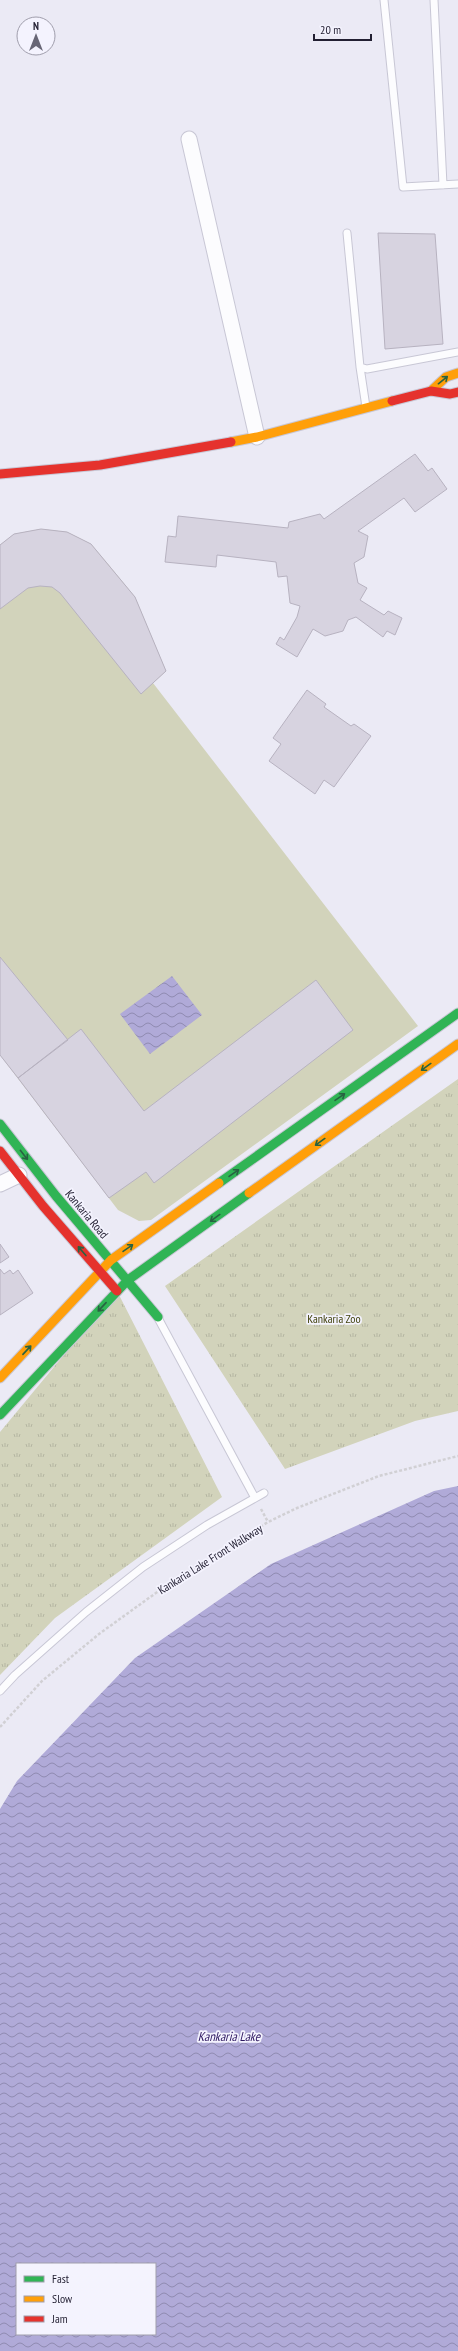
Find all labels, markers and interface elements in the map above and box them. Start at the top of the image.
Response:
north arrow [16,16,56,56]
scale bar [314,16,371,42]
text: N [33,19,39,33]
text: 20 m [320,22,341,37]
one-way arrow [438,376,449,385]
one-way arrow [421,1063,432,1071]
one-way arrow [334,1093,345,1101]
one-way arrow [315,1138,326,1146]
one-way arrow [20,1149,28,1160]
one-way arrow [228,1169,239,1177]
street label: Kankaria Road [62,1187,112,1241]
one-way arrow [209,1214,220,1222]
one-way arrow [122,1244,133,1252]
one-way arrow [78,1246,87,1256]
one-way arrow [97,1302,107,1312]
park label: Kankaria Zoo [307,1311,361,1326]
one-way arrow [22,1345,31,1355]
street label: Kankaria Lake Front Walkway [155,1520,266,1597]
water label: Kankaria Lake [198,2028,262,2045]
legend [16,2263,156,2335]
text: Fast [52,2271,70,2286]
text: Slow [52,2291,73,2306]
text: Jam [51,2311,68,2326]

